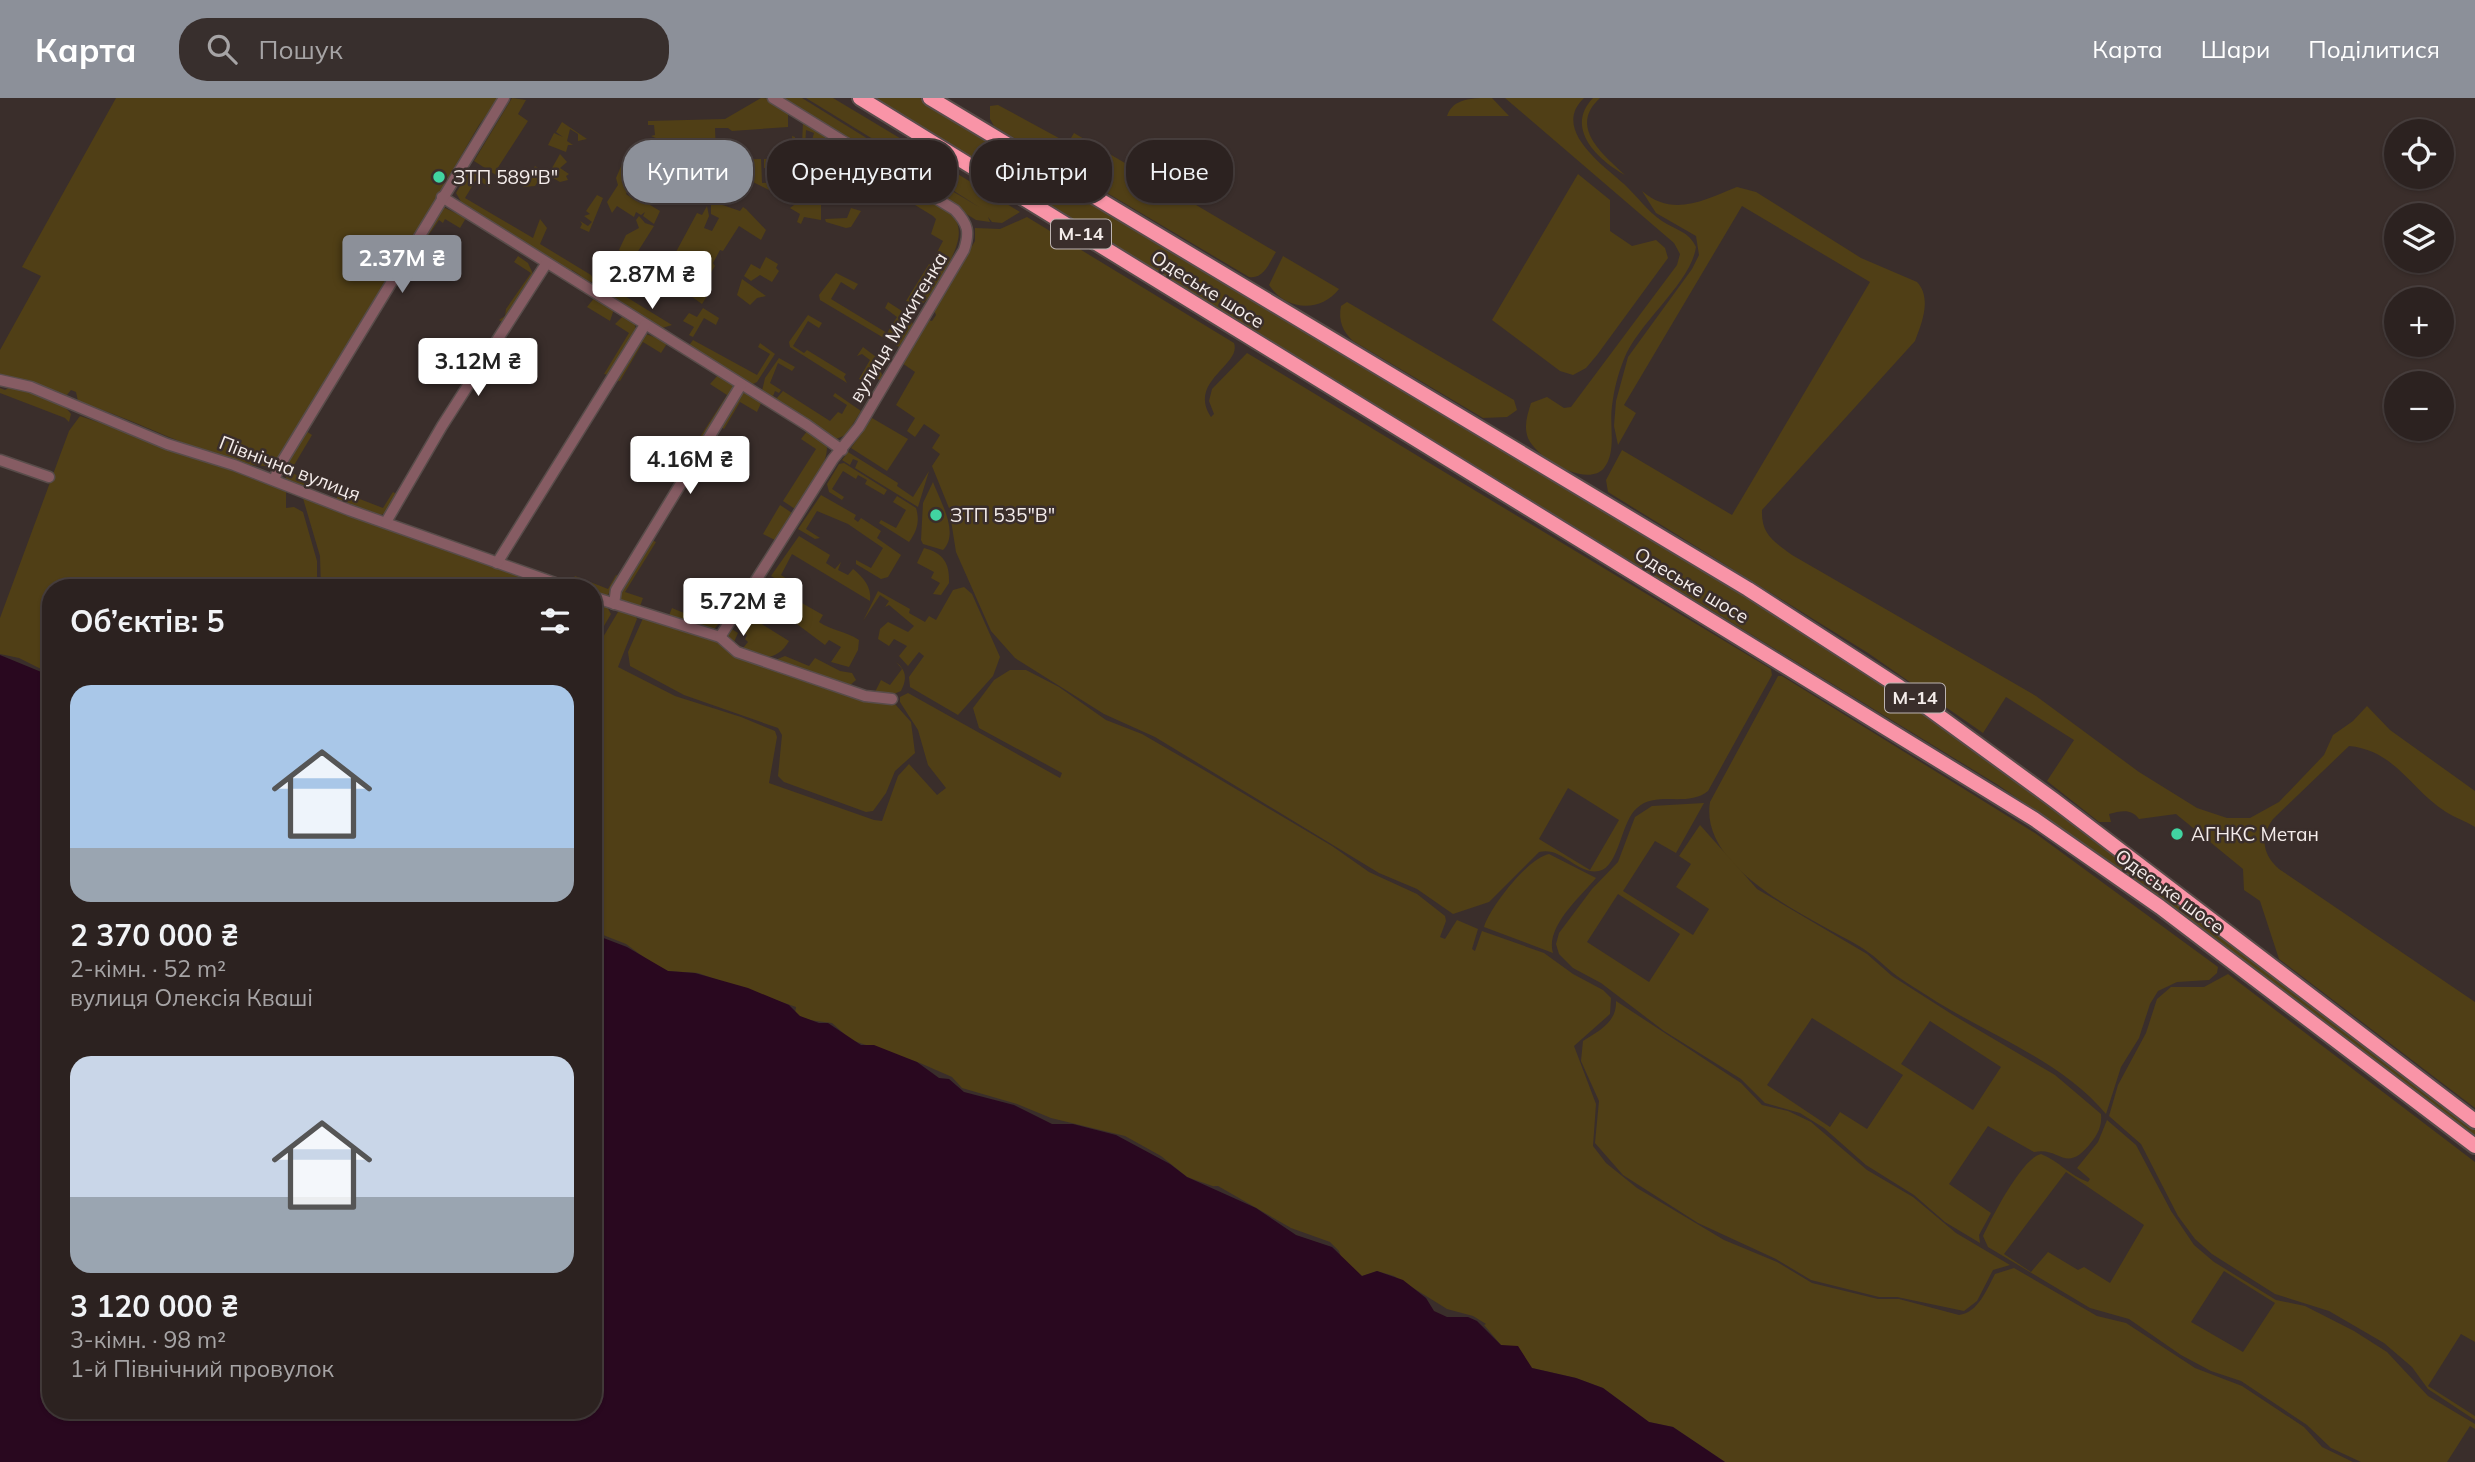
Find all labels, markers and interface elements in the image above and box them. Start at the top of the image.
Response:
search box [179,18,669,81]
text: Карта [35,29,137,70]
icon: search [203,30,241,68]
text: Пошук [259,33,343,66]
text: Карта [2092,34,2163,64]
text: Шари [2201,34,2270,64]
text: Поділитися [2308,34,2440,64]
map controls [2384,119,2454,441]
button: locate [2384,119,2454,189]
chip: Купити [623,140,753,203]
chip: Орендувати [767,140,957,203]
chip: Фільтри [971,140,1112,203]
chip: Нове [1126,140,1233,203]
place label: ЗТП 589"В" [453,165,558,189]
marker: ЗТП 589"В" [431,169,447,185]
button: layers [2384,203,2454,273]
road number: М-14 [1051,219,1111,248]
pin: 2.37M ₴ [337,236,467,295]
text: 2.37M ₴ [358,243,446,272]
street label: Одеське шосе [1147,245,1269,333]
street label: вулиця Микитенка [844,247,952,407]
pin: 2.87M ₴ [587,252,717,311]
text: 2.87M ₴ [608,259,696,288]
button: + [2384,287,2454,357]
pin: 3.12M ₴ [413,338,543,398]
text: 3.12M ₴ [434,346,522,375]
button: − [2384,371,2454,441]
street label: Північна вулиця [216,430,364,506]
pin: 4.16M ₴ [625,436,755,496]
text: 4.16M ₴ [646,444,734,473]
place label: ЗТП 535"В" [950,503,1055,527]
marker: ЗТП 535"В" [928,507,944,523]
street label: Одеське шосе [1631,541,1753,629]
pin: 5.72M ₴ [678,578,808,638]
text: 5.72M ₴ [699,586,787,615]
text: Об’єктів: 5 [70,602,224,640]
icon: filters [536,602,574,640]
road number: М-14 [1885,684,1945,712]
icon: home [259,731,385,857]
place label: АГНКС Метан [2191,822,2319,846]
marker: АГНКС Метан [2169,826,2185,842]
street label: Одеське шосе [2111,843,2229,939]
text: 2 370 000 ₴ [70,916,239,954]
text: 2-кімн. · 52 m² [70,954,226,983]
text: вулиця Олексія Кваші [70,983,313,1012]
icon: home [259,1102,385,1228]
text: 3 120 000 ₴ [70,1287,239,1325]
text: 3-кімн. · 98 m² [70,1325,226,1354]
text: 1-й Північний провулок [70,1354,334,1383]

